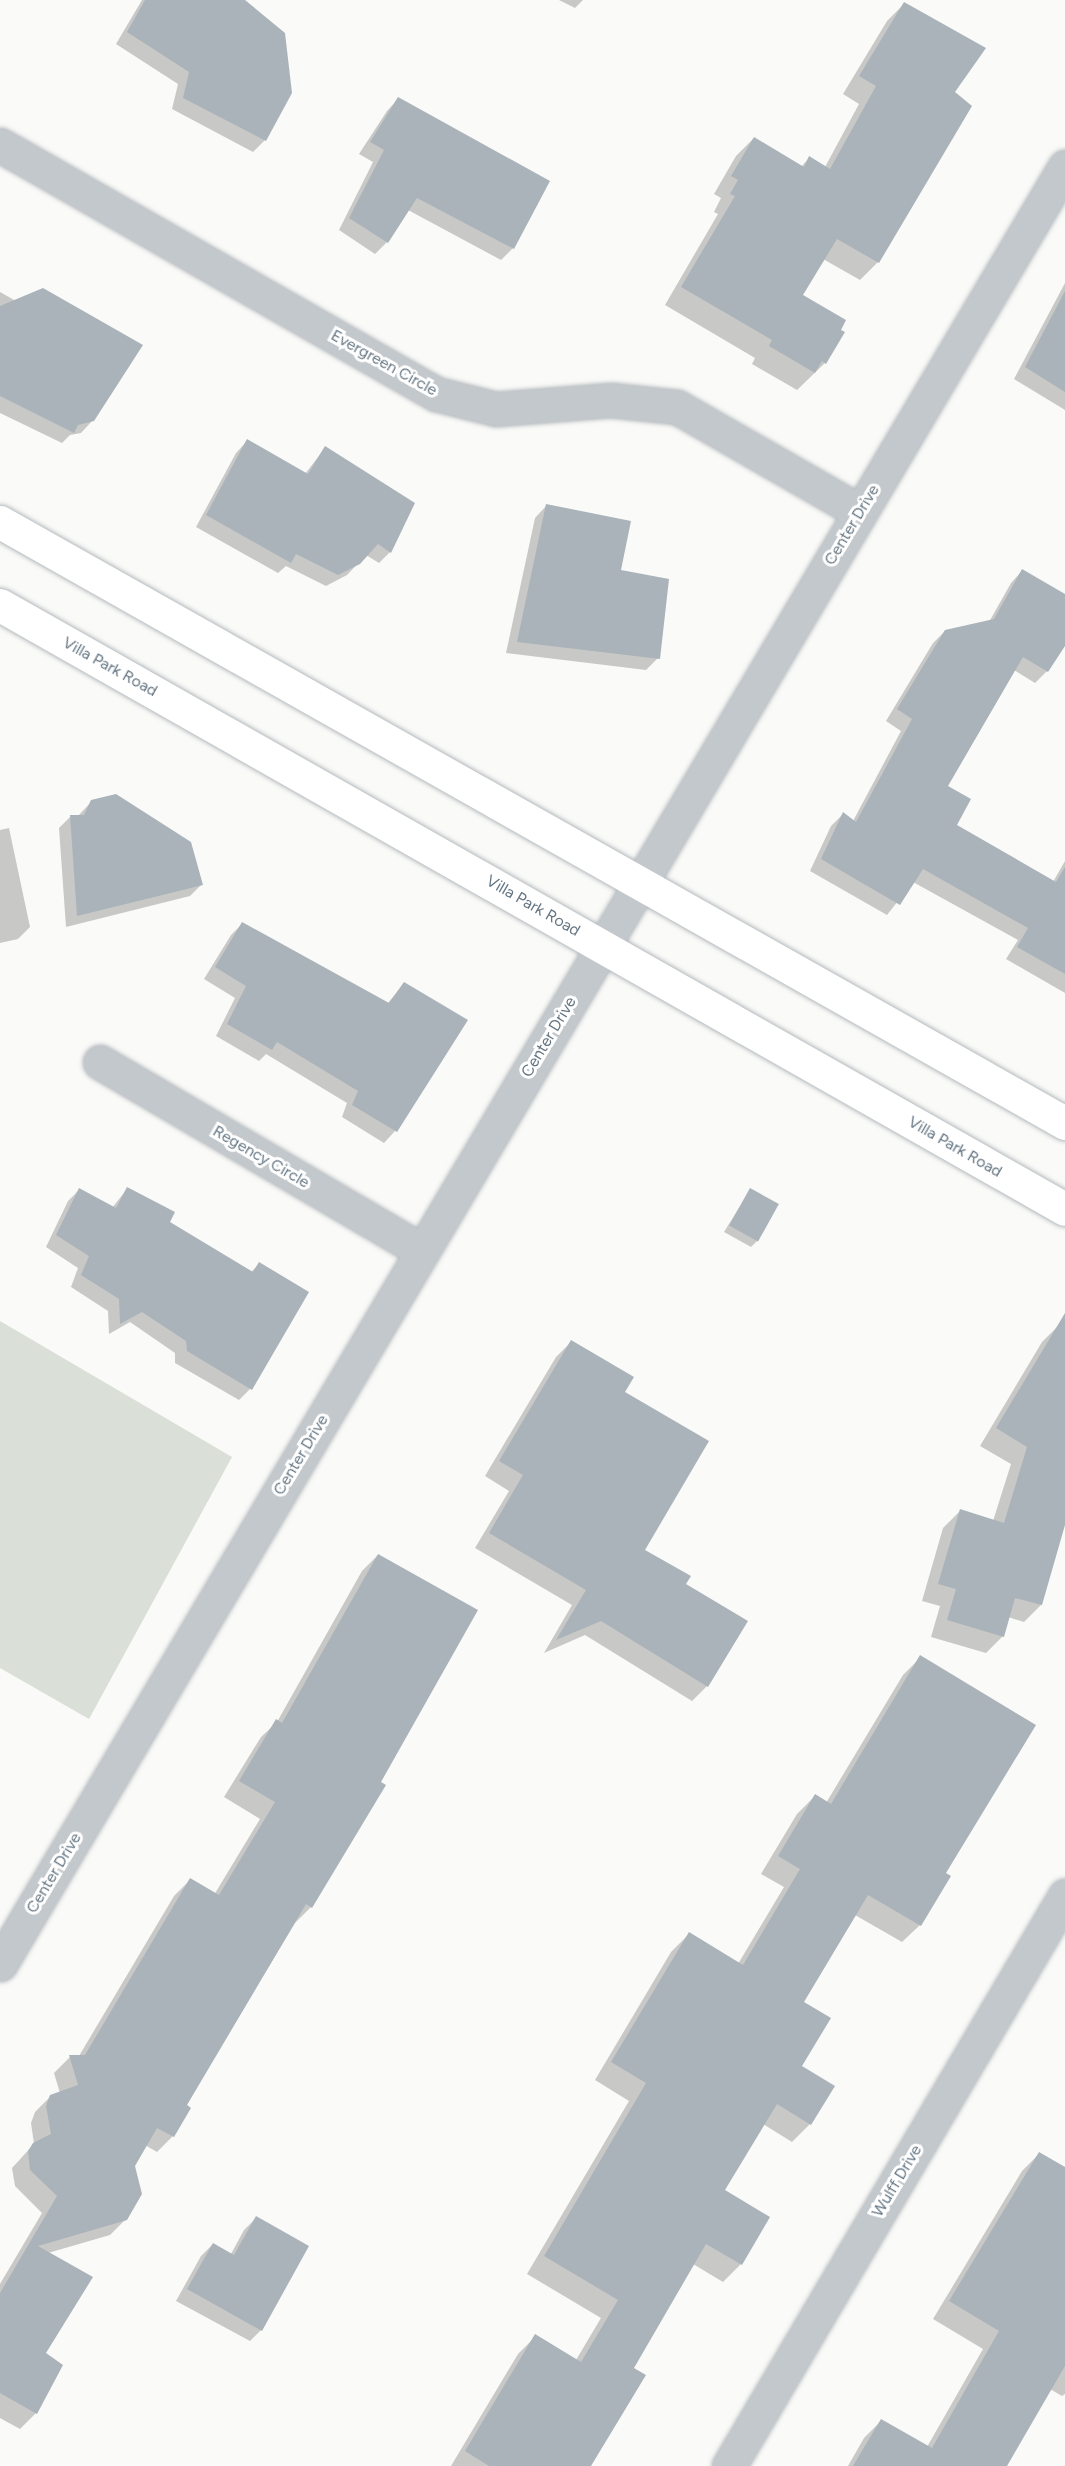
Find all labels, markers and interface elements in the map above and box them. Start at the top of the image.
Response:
street label: Evergreen Circle [328,326,440,400]
street label: Center Drive [821,481,883,569]
street label: Villa Park Road [59,633,161,701]
street label: Villa Park Road [483,871,583,941]
street label: Center Drive [518,993,580,1081]
street label: Villa Park Road [905,1112,1005,1182]
street label: Regency Circle [209,1122,313,1192]
street label: Center Drive [270,1411,332,1499]
street label: Center Drive [23,1829,85,1917]
street label: Wulff Drive [868,2142,926,2220]

